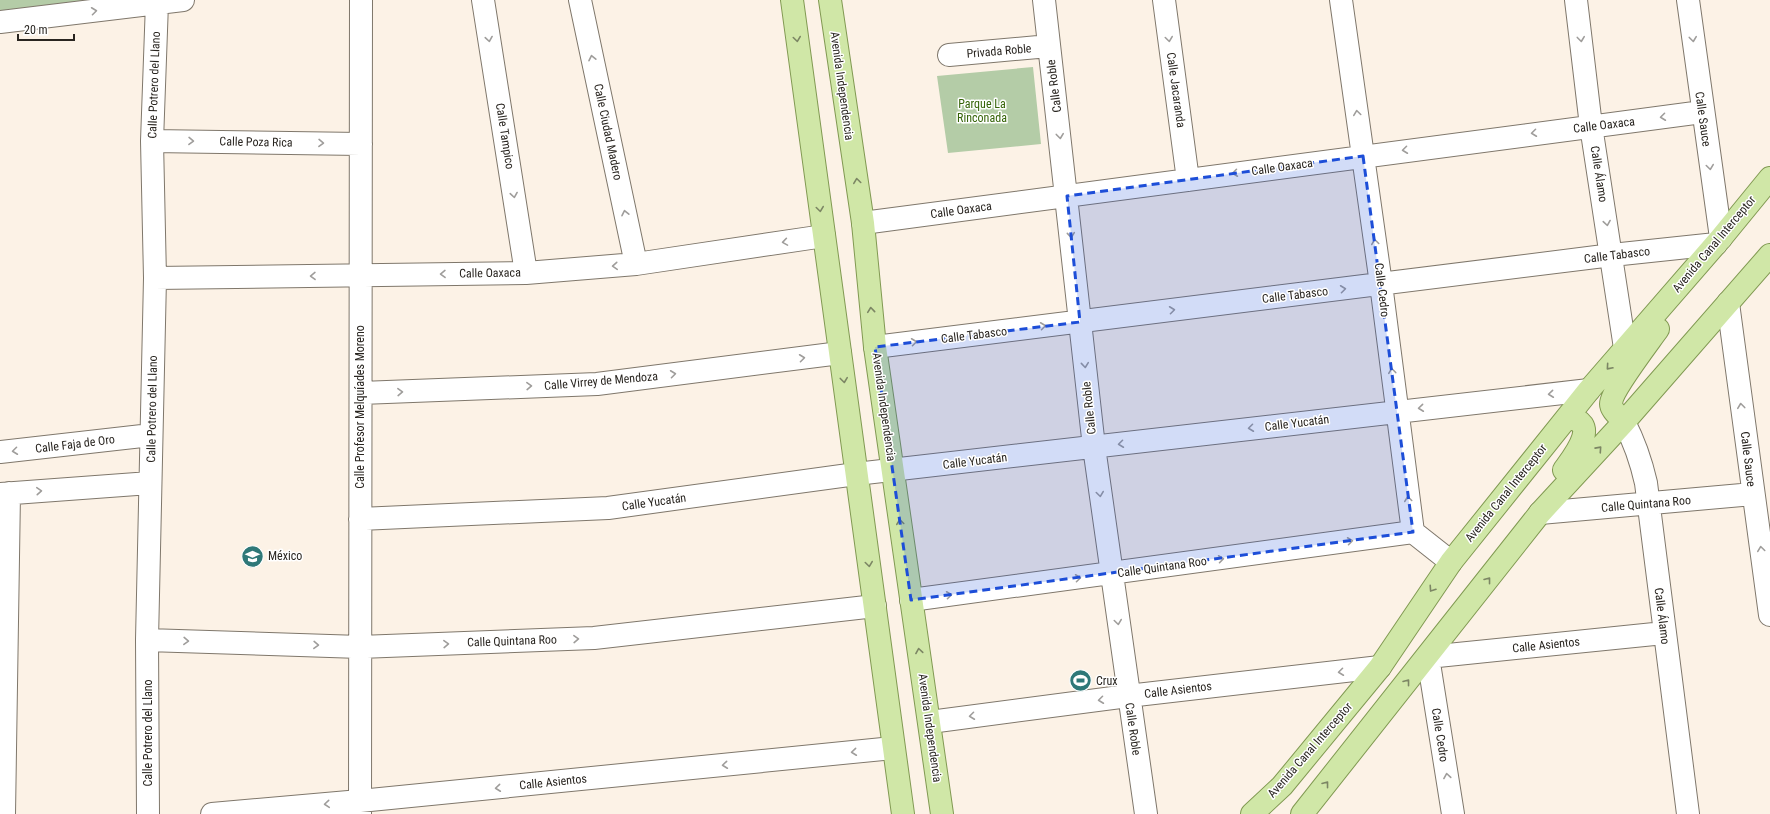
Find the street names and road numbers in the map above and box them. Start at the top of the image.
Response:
street label: Calle Potrero del Llano [145,31,163,139]
street label: Avenida Independencia [827,31,857,141]
street label: Privada Roble [966,41,1032,61]
street label: Calle Jacaranda [1164,51,1188,129]
street label: Calle Roble [1044,58,1064,113]
street label: Calle Ciudad Madero [591,83,625,181]
street label: Calle Sauce [1692,91,1714,148]
street label: Calle Tampico [493,102,517,170]
street label: Calle Oaxaca [1573,114,1636,136]
street label: Calle Poza Rica [219,134,293,150]
street label: Calle Álamo [1588,145,1611,203]
street label: Calle Oaxaca [1250,156,1314,178]
street label: Avenida Canal Interceptor [1670,193,1759,295]
street label: Calle Oaxaca [929,199,993,221]
street label: Calle Tabasco [1583,244,1651,266]
street label: Calle Cedro [1372,262,1392,318]
street label: Calle Oaxaca [459,265,521,281]
street label: Calle Tabasco [1261,284,1329,306]
street label: Calle Tabasco [940,324,1008,346]
street label: Calle Profesor Melquíades Moreno [353,325,367,489]
street label: Avenida Independencia [869,352,899,462]
street label: Calle Potrero del Llano [144,355,160,463]
street label: Calle Virrey de Mendoza [544,369,659,393]
street label: Calle Roble [1079,380,1099,435]
street label: Calle Yucatán [1264,412,1330,434]
street label: Calle Sauce [1738,431,1758,488]
street label: Calle Faja de Oro [34,432,116,456]
street label: Avenida Canal Interceptor [1462,441,1550,545]
street label: Calle Yucatán [942,450,1008,472]
street label: Calle Yucatán [621,491,687,513]
street label: Calle Quintana Roo [1601,493,1691,515]
street label: Calle Quintana Roo [1116,554,1208,580]
street label: Calle Álamo [1652,587,1673,645]
street label: Calle Quintana Roo [467,632,557,650]
street label: Calle Asientos [1511,634,1581,656]
street label: Avenida Independencia [915,673,945,783]
street label: Calle Potrero del Llano [141,679,155,787]
street label: Calle Asientos [1143,679,1213,701]
street label: Avenida Canal Interceptor [1265,699,1355,801]
street label: Calle Roble [1122,702,1144,757]
street label: Calle Cedro [1429,707,1451,763]
street label: Calle Asientos [518,771,588,793]

